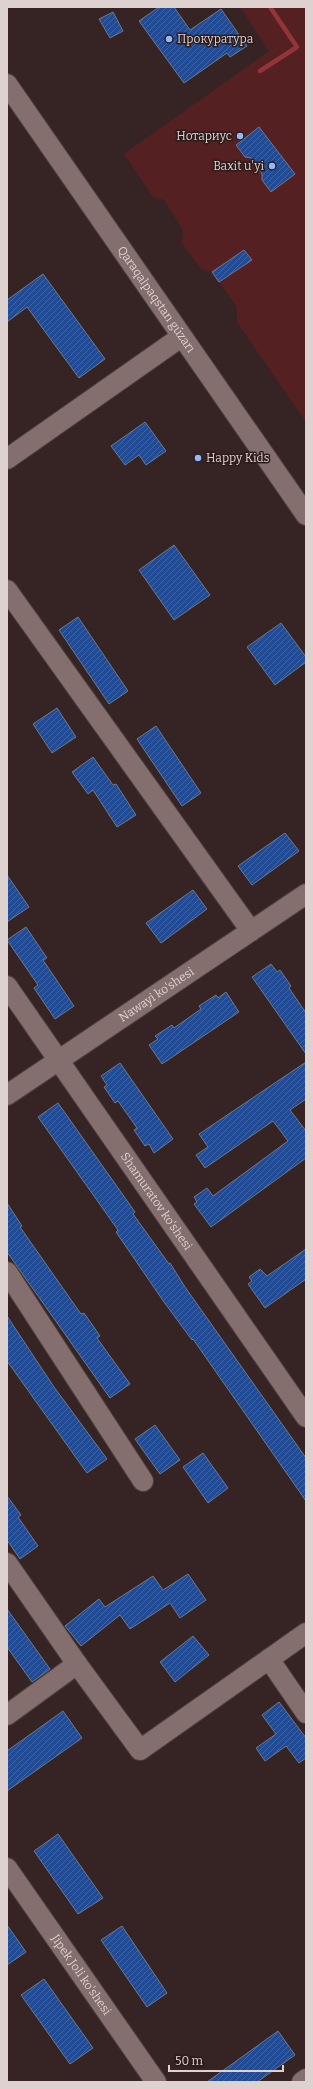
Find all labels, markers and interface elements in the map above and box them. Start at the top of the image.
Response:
place label: Прокуратура [177,32,254,46]
marker: Прокуратура [164,34,174,44]
place label: Нотариус [176,129,232,143]
marker: Нотариус [235,131,245,141]
place label: Baxit u'yi [213,159,264,173]
marker: Baxit u'yi [267,161,277,171]
street label: Qaraqalpaqstan gúzarı [115,243,198,355]
place label: Happy Kids [206,451,270,465]
marker: Happy Kids [193,453,203,463]
street label: Nawayi ko'shesi [116,964,197,1025]
street label: Shamuratov ko'shesi [118,1150,195,1253]
street label: Jipek Joli ko'shesi [48,1931,114,2018]
scale bar [169,2047,283,2073]
text: 50 m [175,2054,204,2068]

